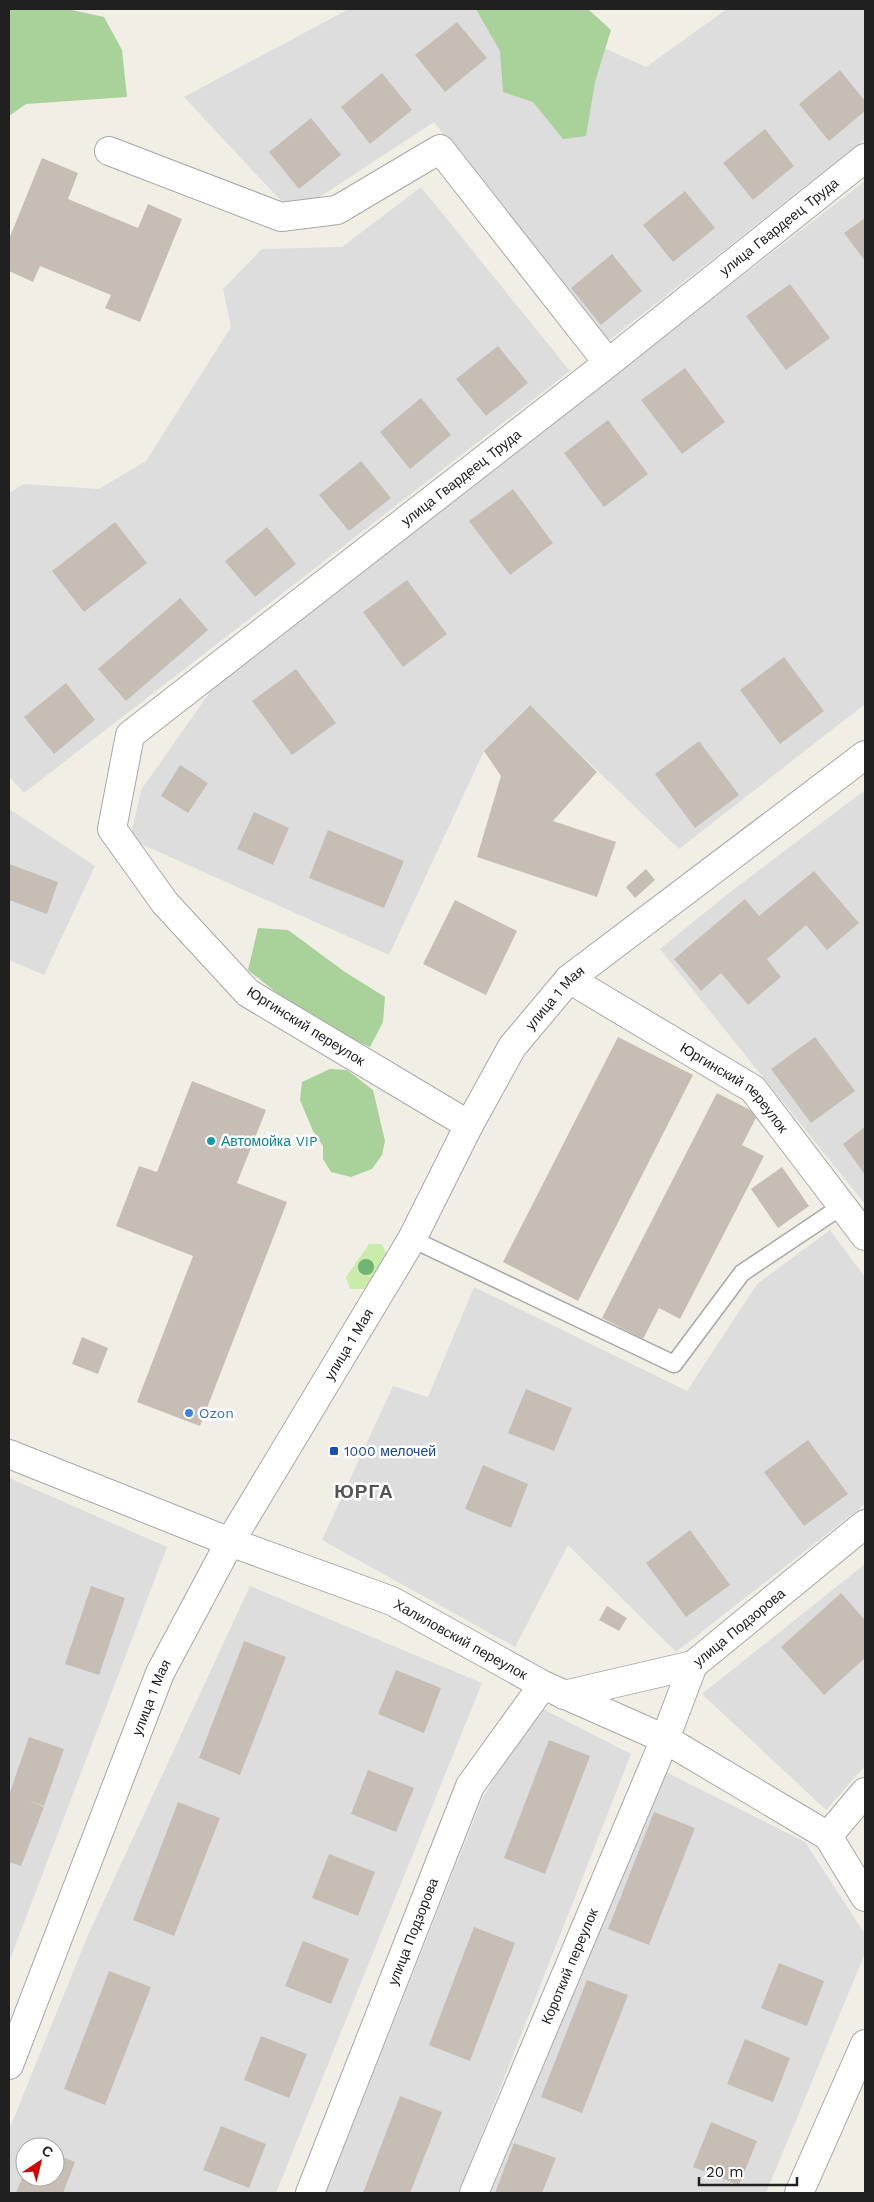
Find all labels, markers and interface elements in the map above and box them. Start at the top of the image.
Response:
street label: улица Гвардеец Труда [716,174,842,279]
street label: улица Гвардеец Труда [398,426,524,529]
street label: улица 1 Мая [522,962,587,1033]
street label: Юргинский переулок [244,983,369,1069]
street label: Юргинский переулок [677,1039,792,1136]
place label: Автомойка VIP [221,1133,318,1149]
marker: Автомойка VIP [205,1135,217,1147]
street label: улица 1 Мая [321,1306,376,1383]
place label: Ozon [199,1405,234,1421]
marker: Ozon [183,1407,195,1419]
place label: 1000 мелочей [344,1443,436,1459]
marker: 1000 мелочей [328,1445,340,1457]
district label: ЮРГА [334,1480,394,1503]
street label: улица Подзорова [690,1585,788,1669]
street label: Халиловский переулок [391,1596,531,1683]
street label: улица 1 Мая [129,1657,174,1738]
street label: улица Подзорова [385,1875,441,1987]
street label: Короткий переулок [538,1905,601,2027]
north arrow [15,2137,65,2187]
text: С [39,2142,56,2161]
scale bar [699,2154,796,2186]
text: 20 m [706,2163,744,2181]

